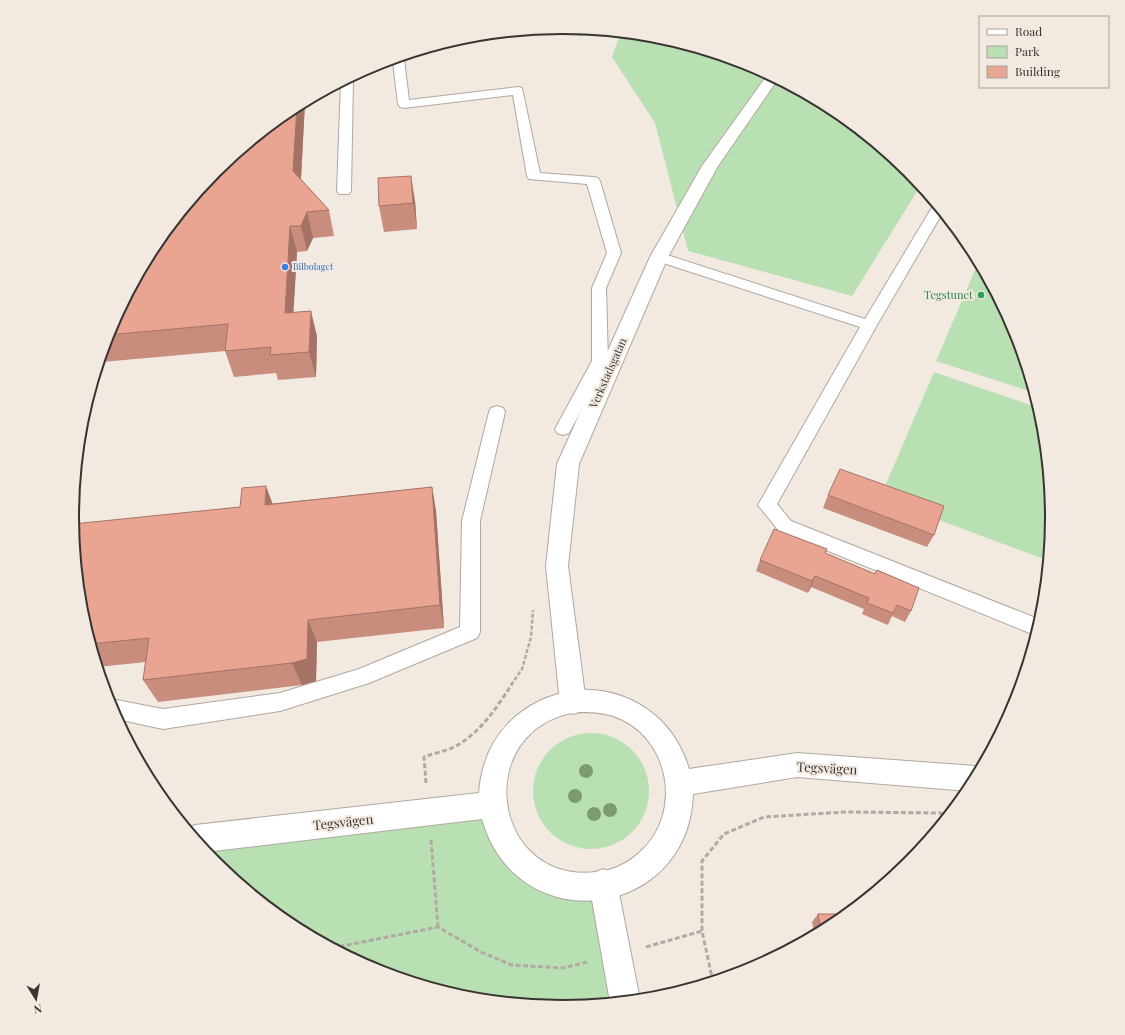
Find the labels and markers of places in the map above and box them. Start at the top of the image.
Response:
place label: Bilbolaget [293,260,334,272]
marker: Bilbolaget [280,262,290,272]
place label: Tegstunet [924,287,973,302]
marker: Tegstunet [976,290,986,300]

